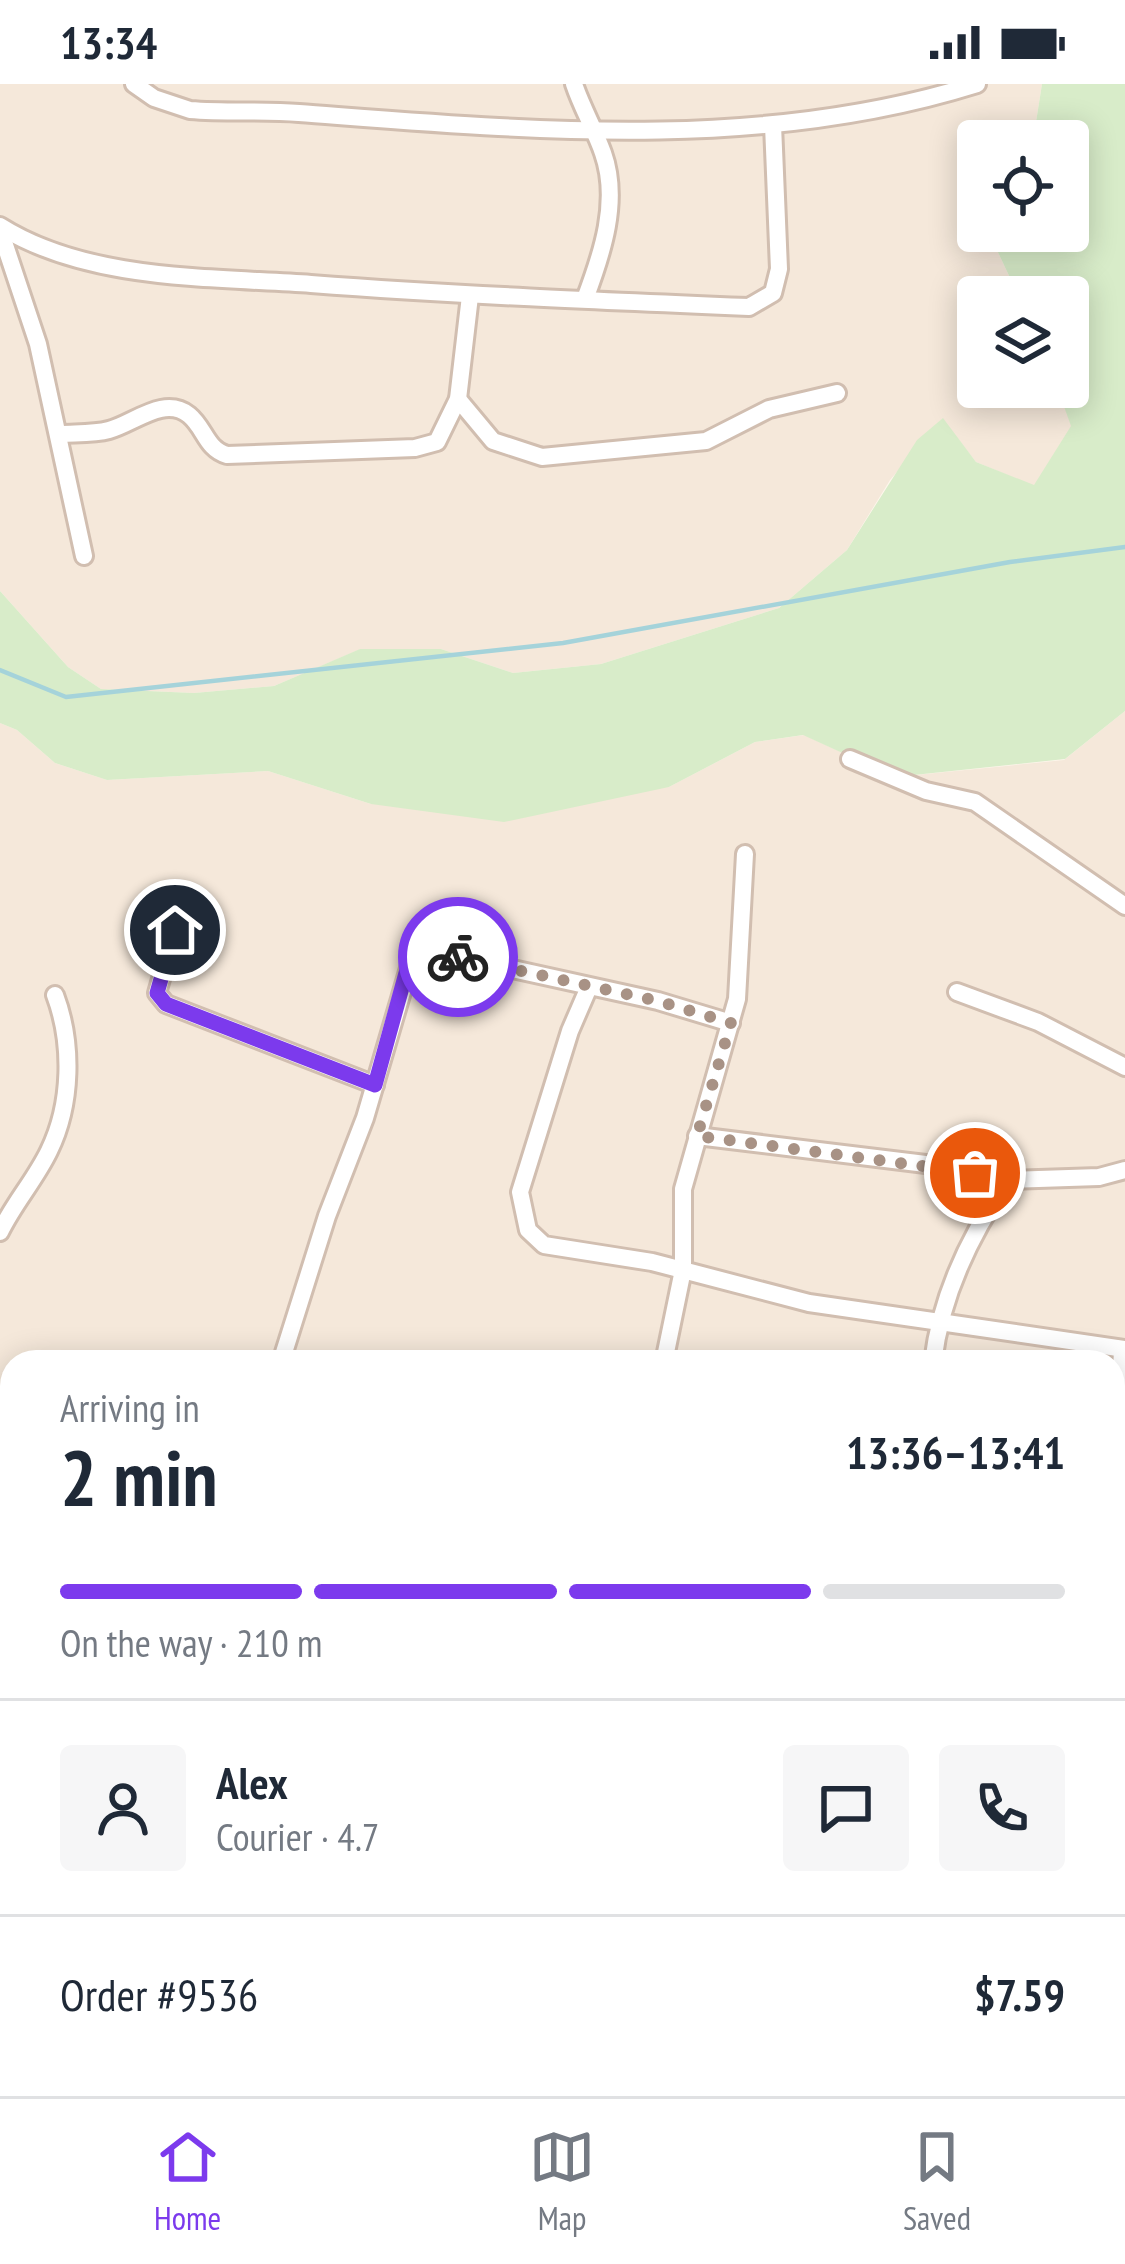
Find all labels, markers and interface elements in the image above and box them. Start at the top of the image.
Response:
text: 13:34 [60,13,157,71]
map controls [957,120,1089,408]
button: locate [957,120,1089,252]
button: layers [957,276,1089,408]
pin [124,879,226,981]
icon: home [142,897,208,963]
courier [398,897,518,1017]
icon: bike [425,924,491,990]
pin [924,1122,1026,1224]
icon: bag [942,1140,1008,1206]
text: Arriving in [60,1382,200,1433]
text: 13:36–13:41 [846,1423,1065,1481]
text: 2 min [60,1427,218,1528]
text: On the way · 210 m [60,1617,322,1668]
button: person [60,1745,186,1871]
button: chat [783,1745,909,1871]
button: phone [939,1745,1065,1871]
text: Alex [216,1753,288,1811]
text: Courier · 4.7 [216,1811,379,1862]
text: Order #9536 [60,1965,258,2023]
text: $7.59 [974,1965,1065,2023]
tab: Home [154,2124,221,2239]
tab: Map [529,2124,595,2239]
tab: Saved [903,2124,971,2239]

